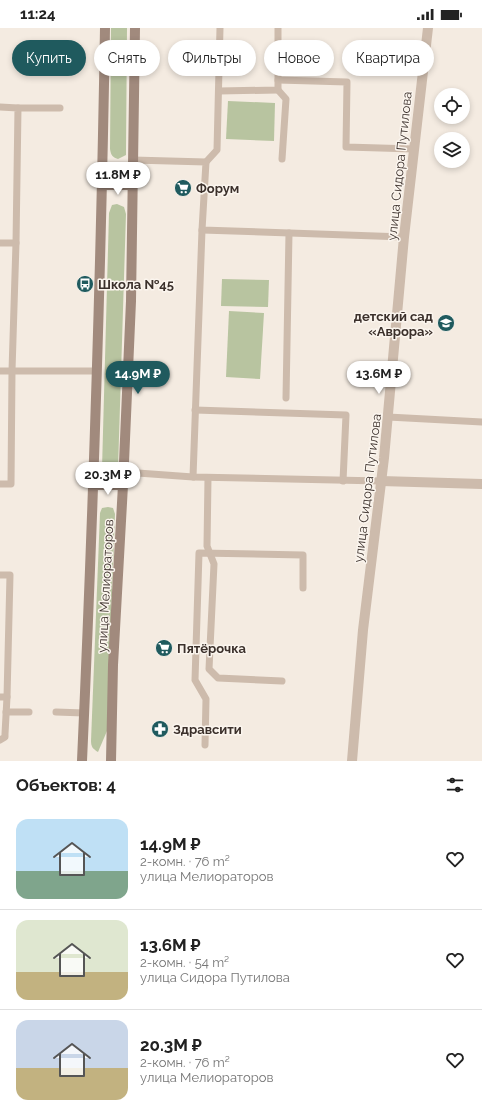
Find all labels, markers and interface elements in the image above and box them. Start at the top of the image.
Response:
text: 11:24 [20,5,56,23]
chip: Купить [12,40,86,76]
chip: Снять [94,40,160,76]
chip: Фильтры [168,40,256,76]
chip: Новое [264,40,334,76]
chip: Квартира [342,40,434,76]
map controls [434,88,470,168]
button: locate [434,88,470,124]
street label: улица Сидора Путилова [384,91,415,241]
button: layers [434,132,470,168]
pin: 11.8M ₽ [81,162,155,196]
text: 11.8M ₽ [95,167,141,182]
supermarket icon: Форум [173,178,193,198]
place label: Форум [196,181,239,196]
bus stop icon: Школа №45 [75,274,95,294]
place label: Школа №45 [98,277,174,292]
place label: детский сад «Аврора» [354,309,433,339]
school or university icon: детский сад «Аврора» [436,313,456,333]
pin: 14.9M ₽ [101,361,175,395]
pin: 13.6M ₽ [342,361,416,395]
text: 14.9M ₽ [115,366,161,381]
text: 13.6M ₽ [356,366,402,381]
street label: улица Сидора Путилова [351,413,384,563]
pin: 20.3M ₽ [71,462,145,496]
text: 20.3M ₽ [84,467,132,482]
street label: улица Мелиораторов [95,519,116,653]
supermarket icon: Пятёрочка [154,638,174,658]
place label: Пятёрочка [177,641,247,656]
pharmacy icon: Здравсити [150,719,170,739]
place label: Здравсити [173,722,242,737]
icon: filters [444,774,466,796]
text: Объектов: 4 [16,775,116,795]
text: 14.9M ₽ [140,834,201,854]
icon: home [48,835,96,883]
icon: heart [444,848,466,870]
text: 2-комн. · 76 m² [140,854,230,869]
text: улица Мелиораторов [140,869,274,884]
text: 13.6M ₽ [140,935,201,955]
icon: home [48,936,96,984]
icon: heart [444,949,466,971]
text: 2-комн. · 54 m² [140,955,229,970]
text: улица Сидора Путилова [140,970,290,985]
text: 20.3M ₽ [140,1035,202,1055]
icon: home [48,1036,96,1084]
icon: heart [444,1049,466,1071]
text: 2-комн. · 76 m² [140,1055,230,1070]
text: улица Мелиораторов [140,1070,274,1085]

